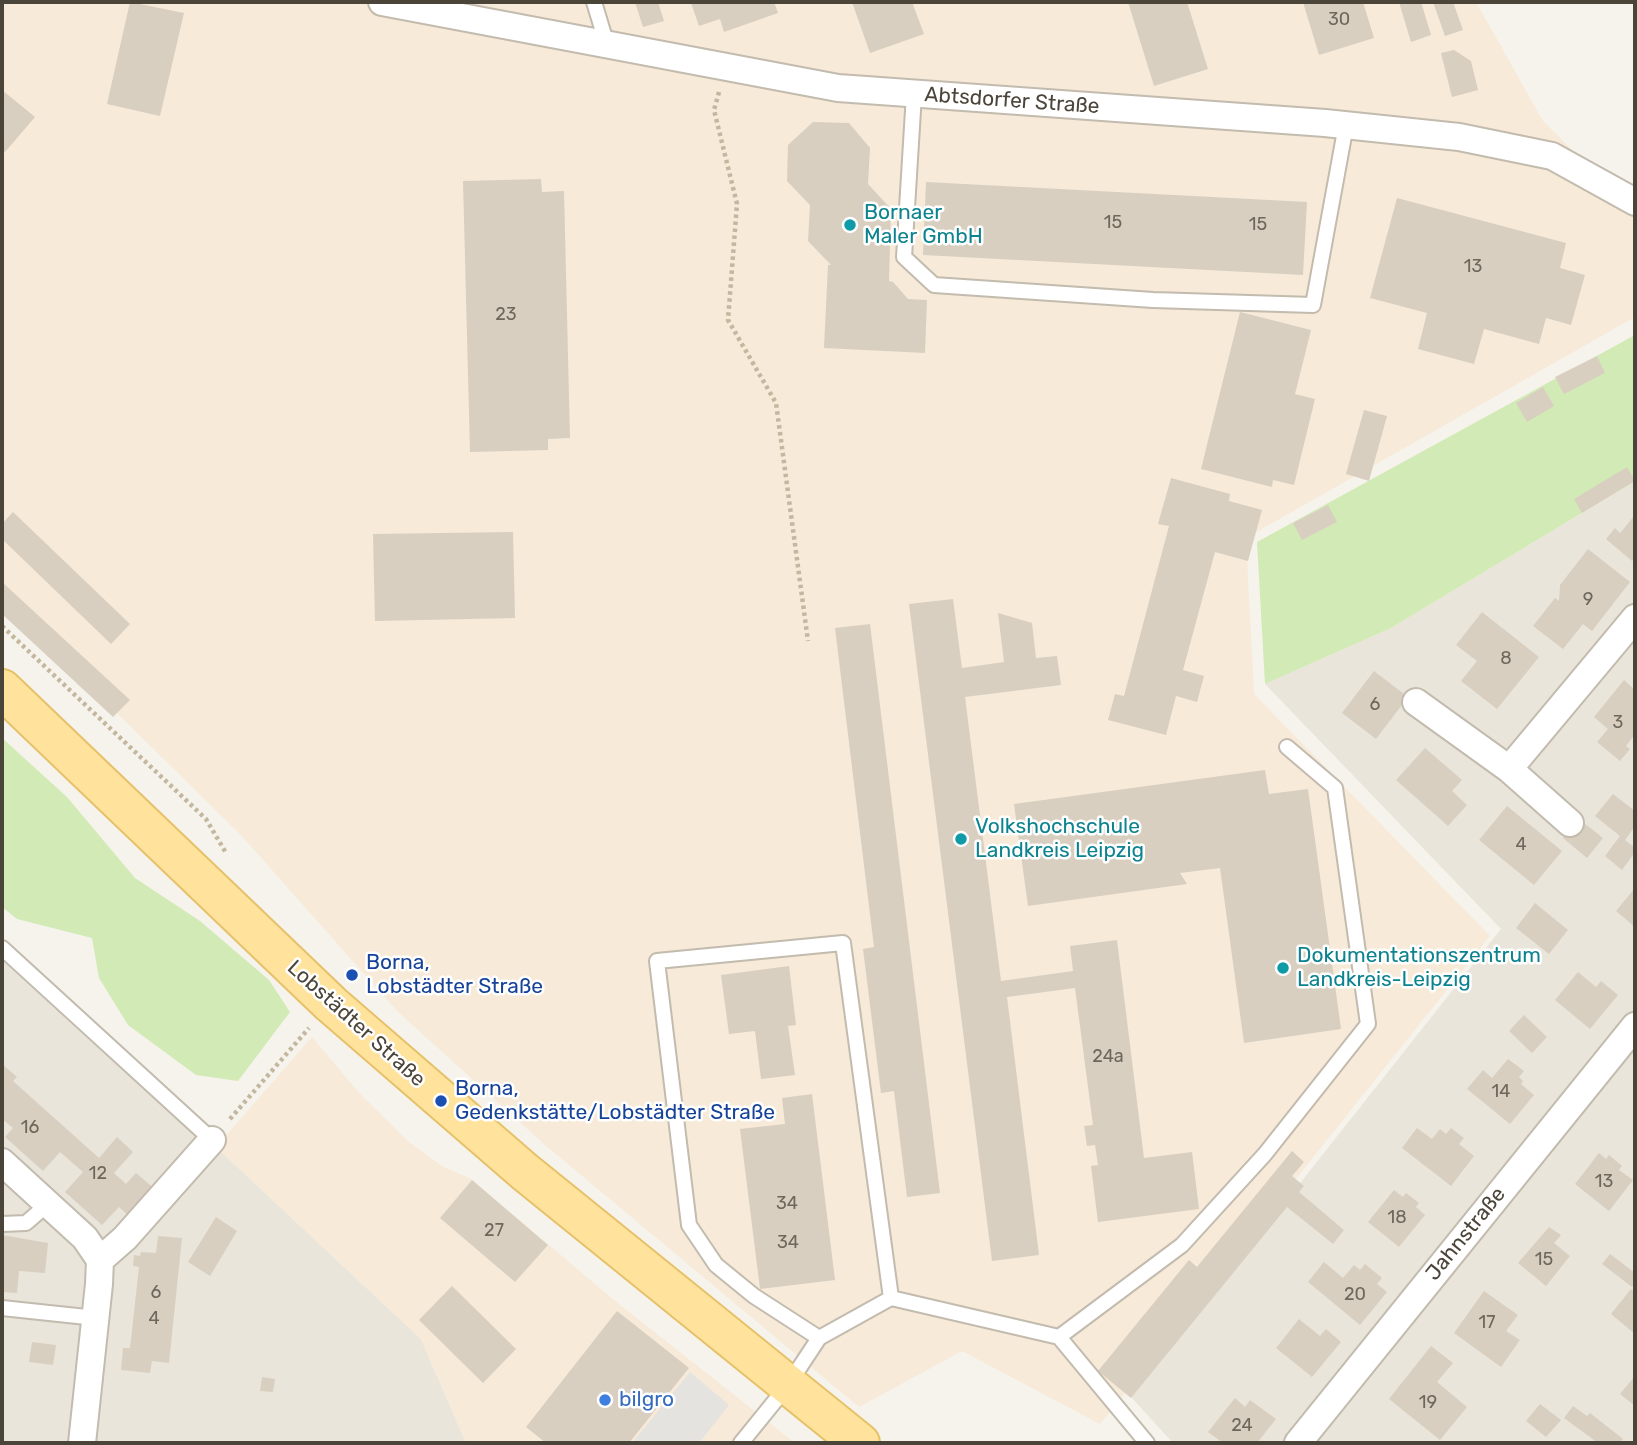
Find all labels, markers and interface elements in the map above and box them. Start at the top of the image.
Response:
house number: 30 [1328,9,1350,31]
street label: Abtsdorfer Straße [924,82,1100,120]
place label: Bornaer Maler GmbH [864,200,983,250]
house number: 15 [1104,212,1122,234]
house number: 15 [1249,214,1267,236]
marker: Bornaer Maler GmbH [842,217,858,233]
house number: 13 [1464,256,1482,278]
house number: 23 [495,304,517,326]
house number: 9 [1583,589,1593,611]
house number: 8 [1500,648,1512,670]
house number: 6 [1370,694,1380,716]
house number: 3 [1613,712,1623,734]
place label: Volkshochschule Landkreis Leipzig [975,814,1144,864]
marker: Volkshochschule Landkreis Leipzig [953,831,969,847]
house number: 4 [1515,834,1527,856]
place label: Dokumentationszentrum Landkreis-Leipzig [1297,943,1541,993]
place label: Borna, Lobstädter Straße [366,950,543,1000]
street label: Lobstädter Straße [282,955,430,1093]
marker: Dokumentationszentrum Landkreis-Leipzig [1275,960,1291,976]
marker: Borna, Lobstädter Straße [344,967,360,983]
house number: 24a [1092,1046,1124,1068]
place label: Borna, Gedenkstätte/Lobstädter Straße [455,1076,775,1126]
house number: 14 [1492,1081,1510,1103]
marker: Borna, Gedenkstätte/Lobstädter Straße [433,1093,449,1109]
house number: 16 [21,1117,39,1139]
house number: 12 [89,1163,107,1185]
house number: 13 [1595,1171,1613,1193]
street label: Jahnstraße [1421,1182,1511,1286]
house number: 34 [776,1193,798,1215]
house number: 18 [1387,1207,1407,1229]
house number: 27 [484,1220,504,1242]
house number: 34 [777,1232,799,1254]
house number: 15 [1535,1249,1553,1271]
house number: 6 [151,1282,161,1304]
house number: 20 [1344,1284,1366,1306]
house number: 4 [148,1308,160,1330]
house number: 17 [1479,1312,1495,1334]
place label: bilgro [619,1387,674,1413]
marker: bilgro [597,1392,613,1408]
house number: 19 [1419,1392,1437,1414]
house number: 24 [1231,1415,1253,1437]

